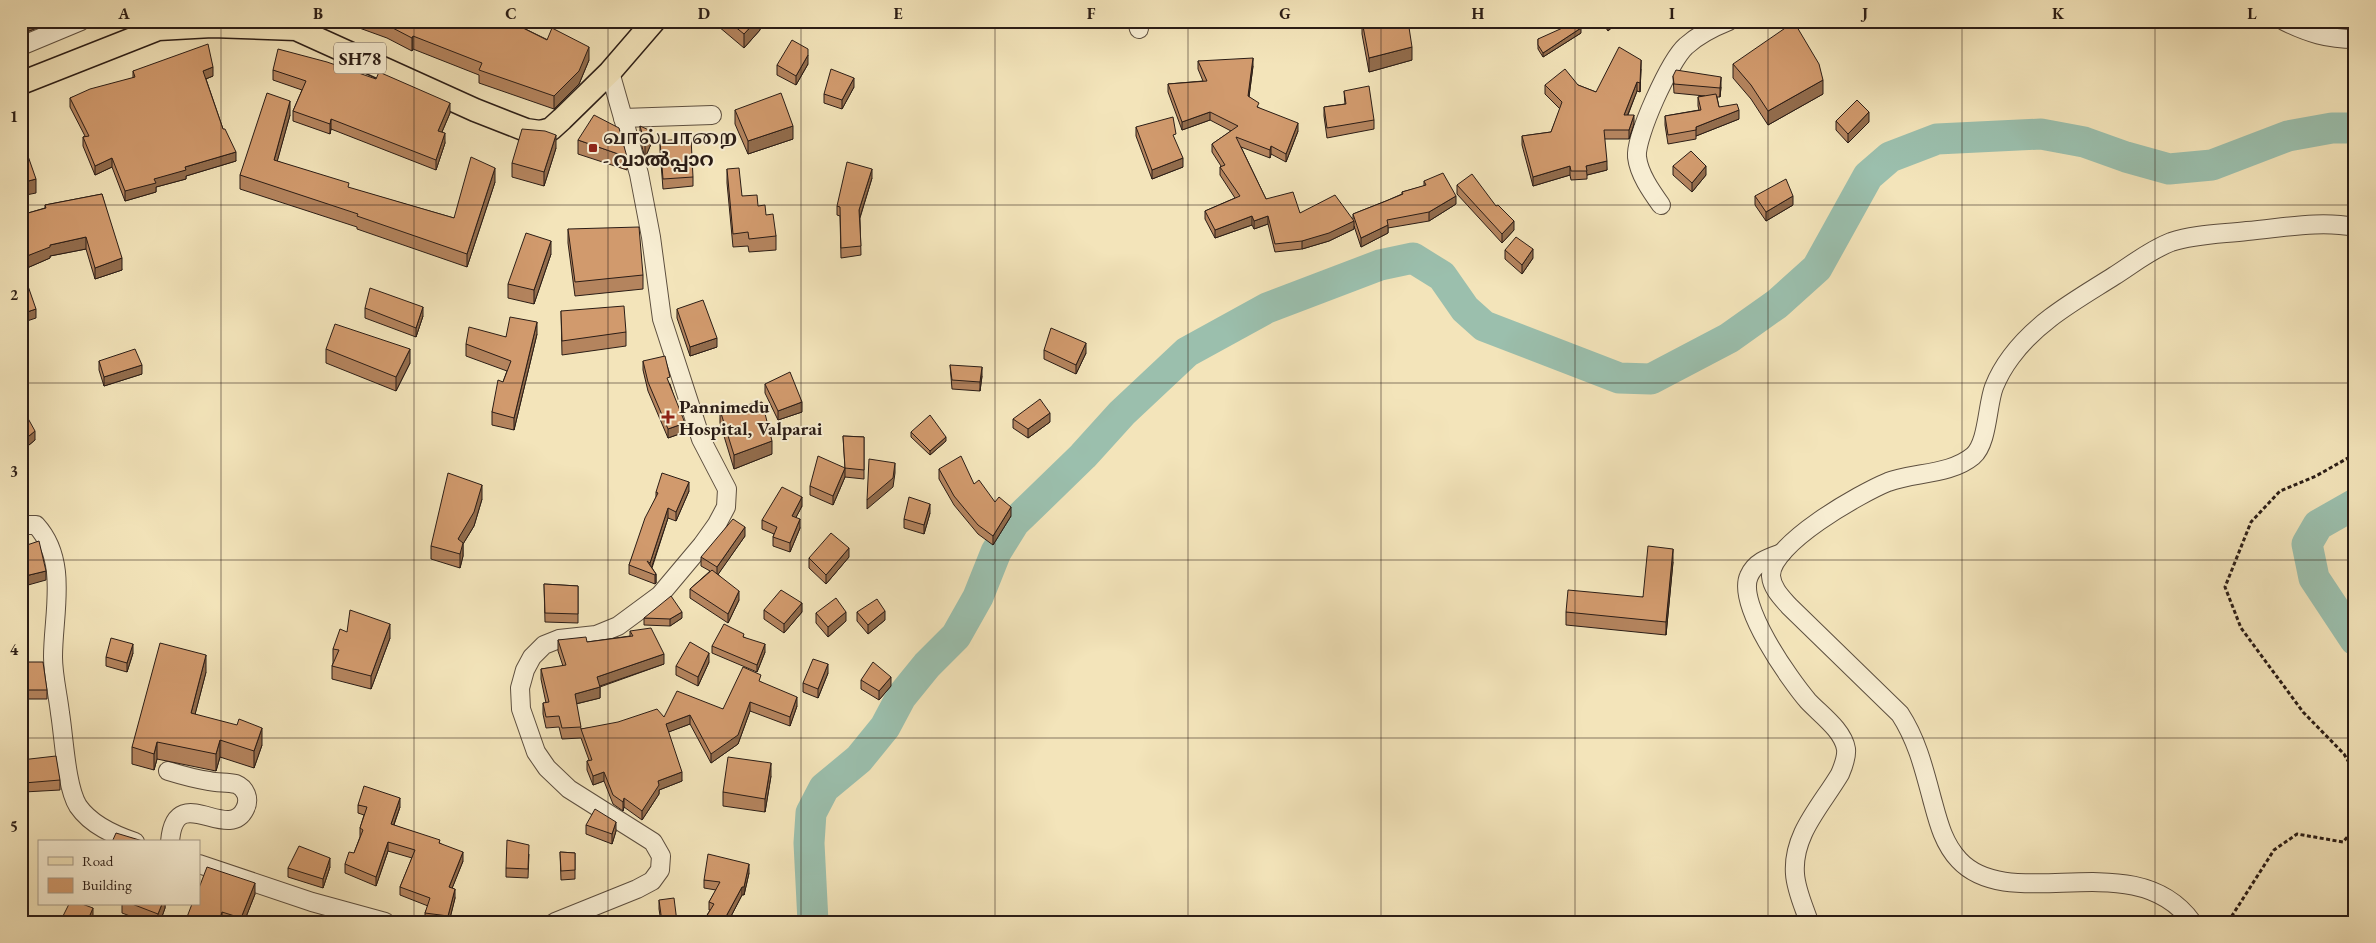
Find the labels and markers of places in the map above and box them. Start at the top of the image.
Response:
place label: வால்பாறை - വാൽപ്പാറ [603,125,737,173]
marker: வால்பாறை - വാൽപ്പാറ [587,142,599,154]
place label: Pannimedu Hospital, Valparai [679,394,823,441]
marker: Pannimedu Hospital, Valparai [661,410,675,424]

